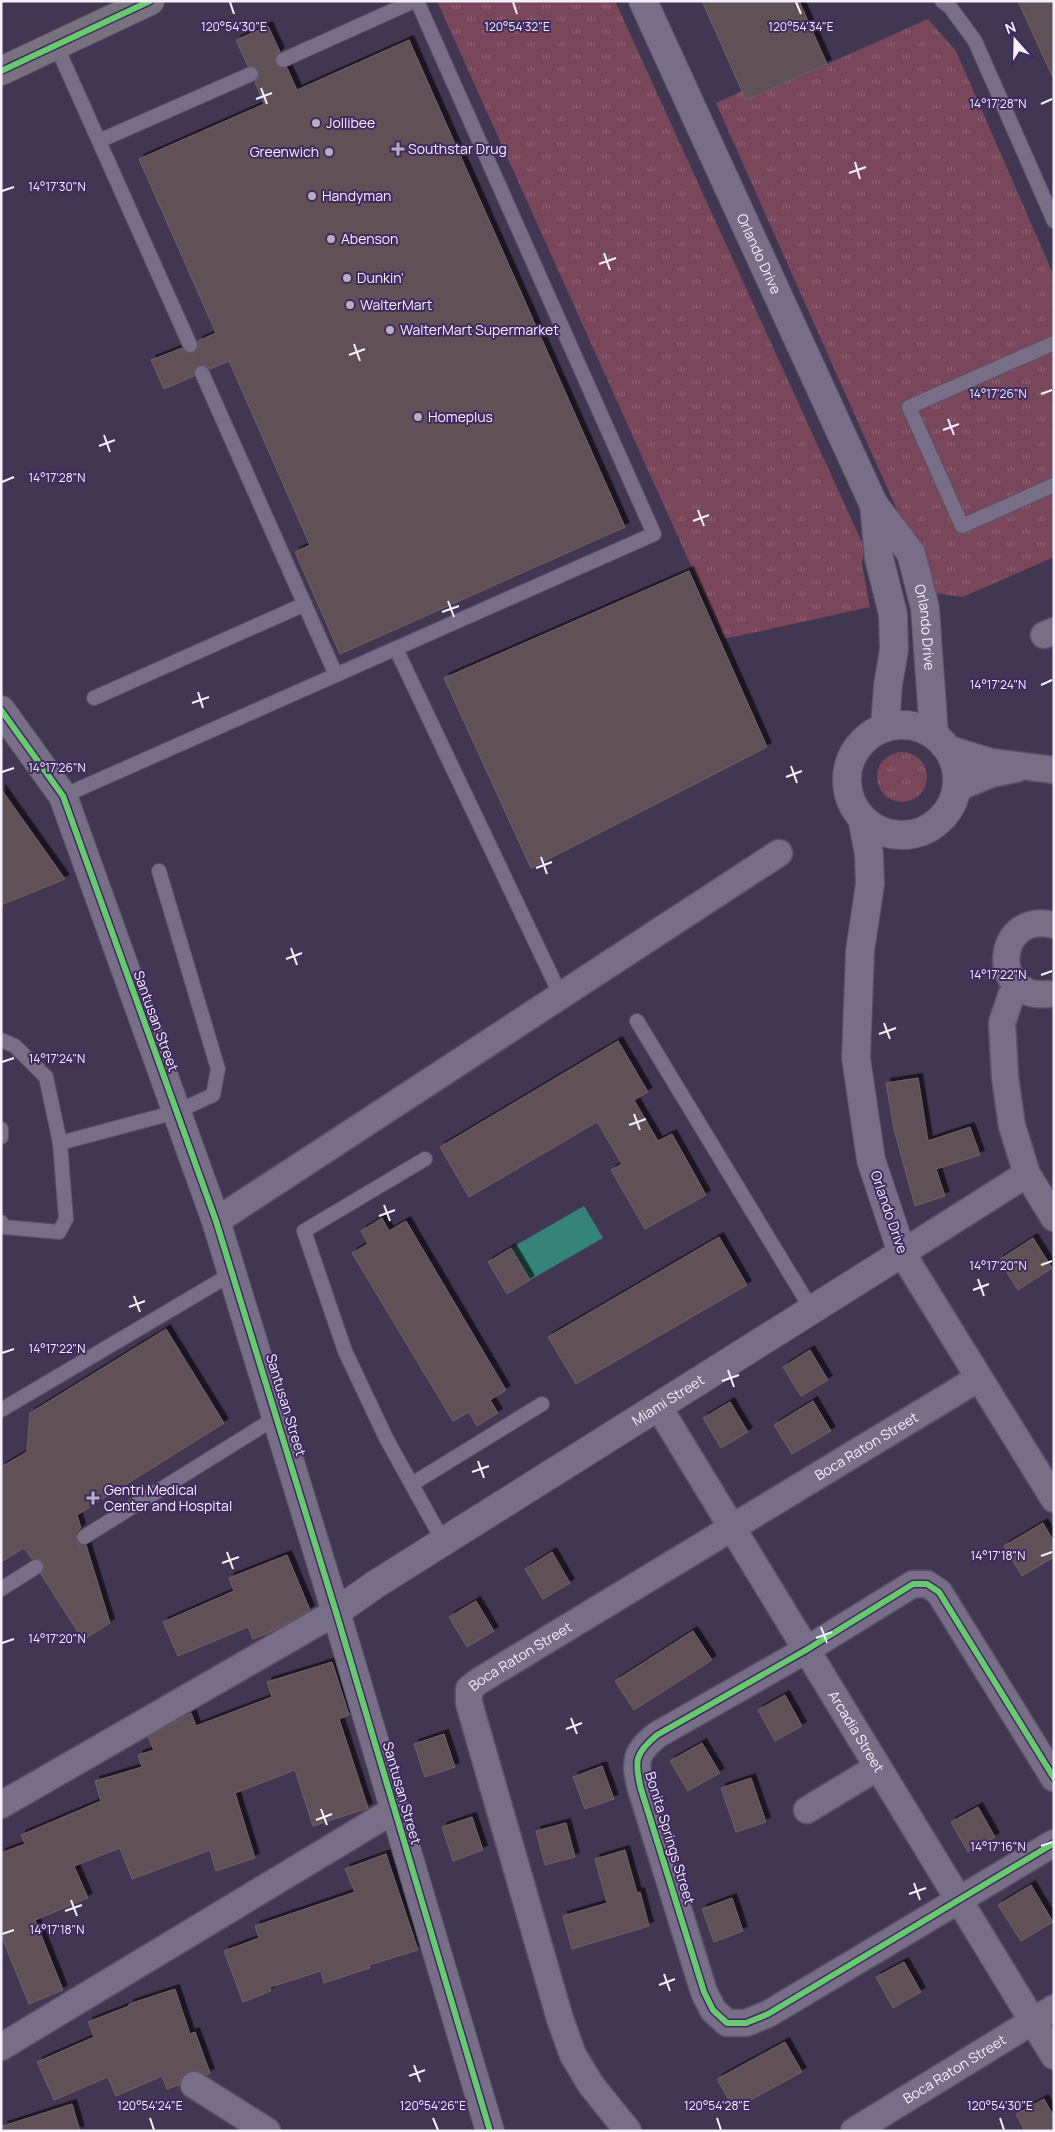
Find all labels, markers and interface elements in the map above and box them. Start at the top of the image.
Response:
north arrow [990,15,1040,65]
text: N [1002,17,1018,38]
text: 120°54'30"E [201,18,267,35]
text: 120°54'32"E [484,18,550,35]
text: 120°54'34"E [768,18,834,35]
text: 14°17'28"N [969,95,1027,112]
place label: Jollibee [326,113,375,132]
marker: Jollibee [310,117,322,129]
place label: Southstar Drug [408,139,507,158]
place label: Greenwich [250,142,319,161]
marker: Southstar Drug [392,143,404,155]
marker: Greenwich [323,146,335,158]
text: 14°17'30"N [28,178,86,195]
place label: Handyman [322,186,391,205]
marker: Handyman [306,190,318,202]
street label: Orlando Drive [733,210,786,297]
place label: Abenson [341,229,398,248]
marker: Abenson [325,233,337,245]
place label: Dunkin' [357,268,404,287]
marker: Dunkin' [341,272,353,284]
place label: WalterMart [360,295,433,314]
marker: WalterMart [344,299,356,311]
place label: WalterMart Supermarket [400,320,559,339]
marker: WalterMart Supermarket [384,324,396,336]
text: 14°17'26"N [969,385,1027,402]
place label: Homeplus [428,407,493,426]
marker: Homeplus [412,411,424,423]
text: 14°17'28"N [28,469,86,486]
street label: Orlando Drive [910,582,939,671]
text: 14°17'24"N [970,676,1026,693]
text: 14°17'26"N [28,759,86,776]
text: 14°17'22"N [969,966,1027,983]
street label: Santusan Street [129,968,184,1074]
text: 14°17'24"N [29,1050,85,1067]
street label: Orlando Drive [866,1168,913,1256]
text: 14°17'20"N [969,1257,1027,1274]
text: 14°17'22"N [28,1340,86,1357]
street label: Santusan Street [262,1351,311,1459]
street label: Miami Street [628,1370,708,1430]
street label: Boca Raton Street [811,1407,922,1484]
place label: Gentri Medical Center and Hospital [104,1480,232,1515]
marker: Gentri Medical Center and Hospital [86,1491,100,1505]
text: 14°17'18"N [971,1547,1026,1564]
street label: Boca Raton Street [464,1617,575,1695]
text: 14°17'20"N [28,1630,86,1647]
street label: Arcadia Street [824,1687,889,1776]
street label: Santusan Street [379,1739,426,1847]
street label: Bonita Springs Street [641,1769,700,1907]
text: 14°17'16"N [970,1838,1026,1855]
text: 14°17'18"N [30,1921,85,1938]
street label: Boca Raton Street [899,2030,1010,2108]
text: 120°54'24"E [117,2097,183,2114]
text: 120°54'26"E [400,2097,466,2114]
text: 120°54'28"E [684,2097,750,2114]
text: 120°54'30"E [967,2097,1033,2114]

